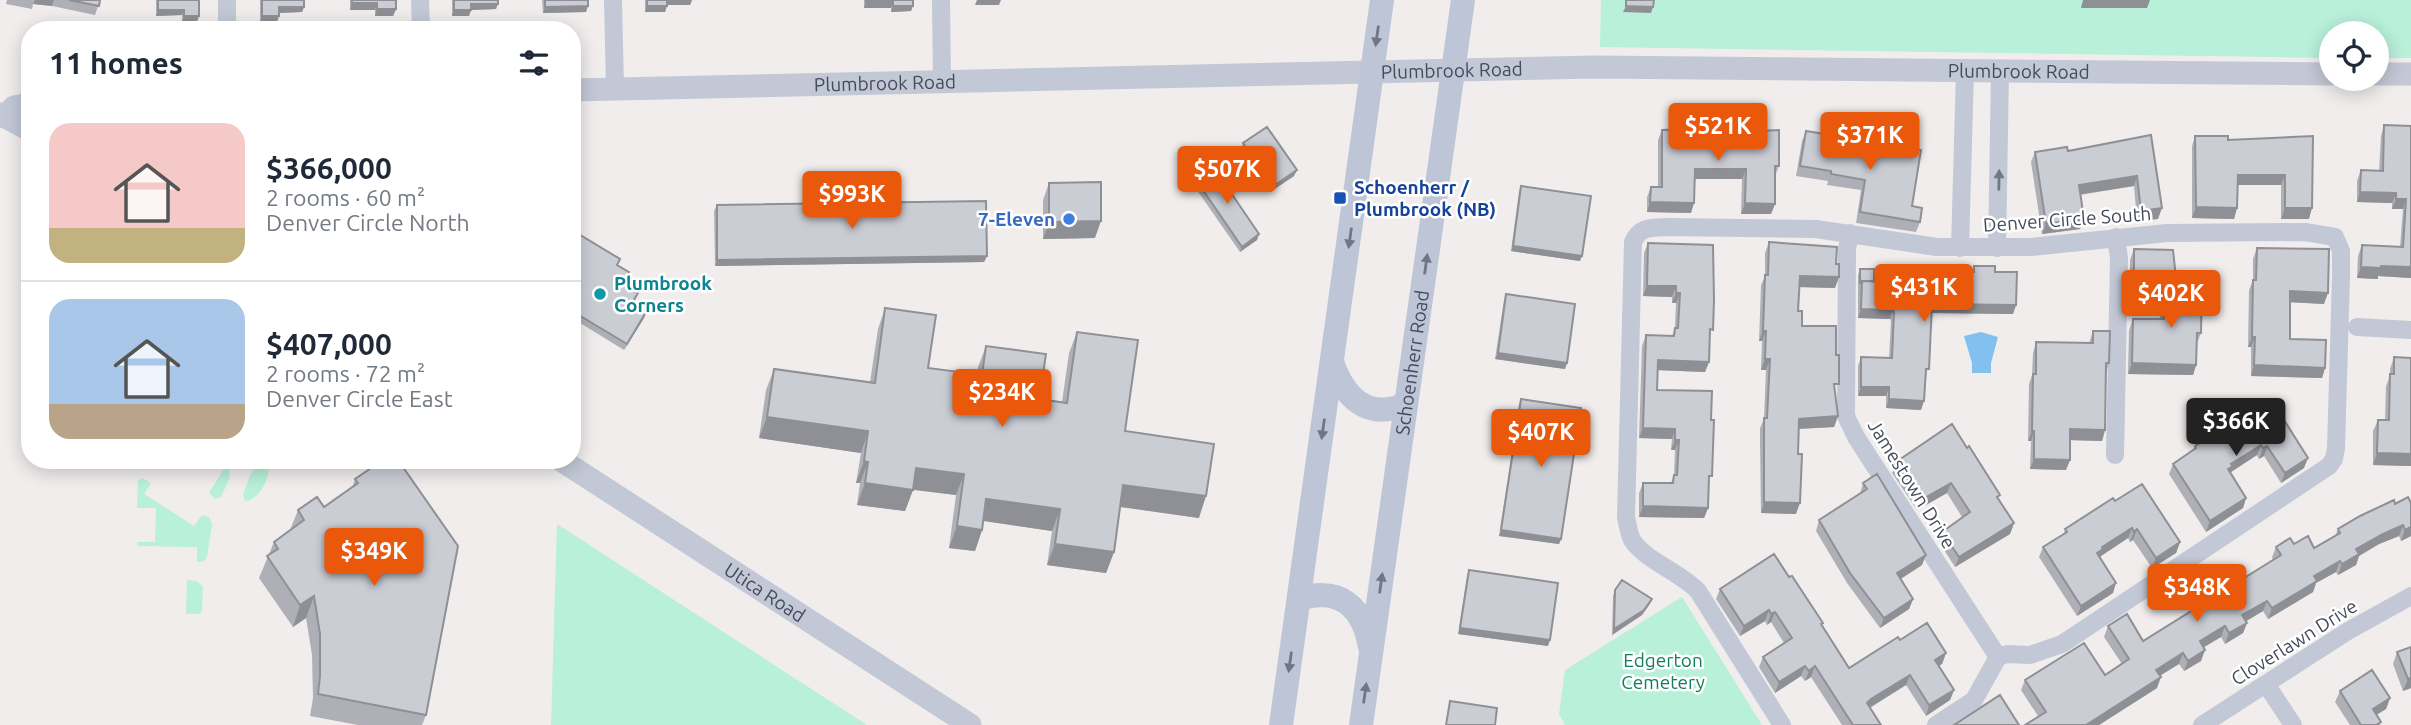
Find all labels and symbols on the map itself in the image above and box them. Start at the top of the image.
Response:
one-way arrow [1371,25,1382,47]
street label: Plumbrook Road [1381,58,1523,83]
street label: Plumbrook Road [1948,59,2090,83]
street label: Plumbrook Road [814,70,956,96]
pin: $521K [1669,104,1767,163]
pin: $371K [1821,113,1919,172]
pin: $507K [1178,146,1276,206]
one-way arrow [1993,168,2004,190]
pin: $993K [803,172,901,231]
place label: Schoenherr / Plumbrook (NB) [1354,176,1496,220]
marker: Schoenherr / Plumbrook (NB) [1332,190,1348,206]
street label: Denver Circle South [1982,202,2152,236]
place label: 7-Eleven [978,208,1055,230]
marker: 7-Eleven [1061,211,1077,227]
one-way arrow [1344,227,1355,249]
one-way arrow [1421,253,1432,275]
pin: $431K [1875,264,1973,324]
pin: $402K [2122,270,2220,330]
place label: Plumbrook Corners [614,272,712,316]
marker: Plumbrook Corners [592,286,608,302]
street label: Schoenherr Road [1391,289,1433,436]
pin: $234K [953,370,1051,429]
pin: $366K [2187,398,2285,458]
pin: $407K [1492,410,1590,469]
street label: Jamestown Drive [1864,416,1960,552]
one-way arrow [1317,418,1328,440]
pin: $349K [325,528,423,588]
street label: Utica Road [720,558,809,626]
pin: $348K [2148,564,2246,624]
one-way arrow [1375,572,1386,594]
street label: Cloverlawn Drive [2227,594,2361,690]
park label: Edgerton Cemetery [1621,649,1705,693]
one-way arrow [1284,651,1295,673]
one-way arrow [1360,682,1371,704]

